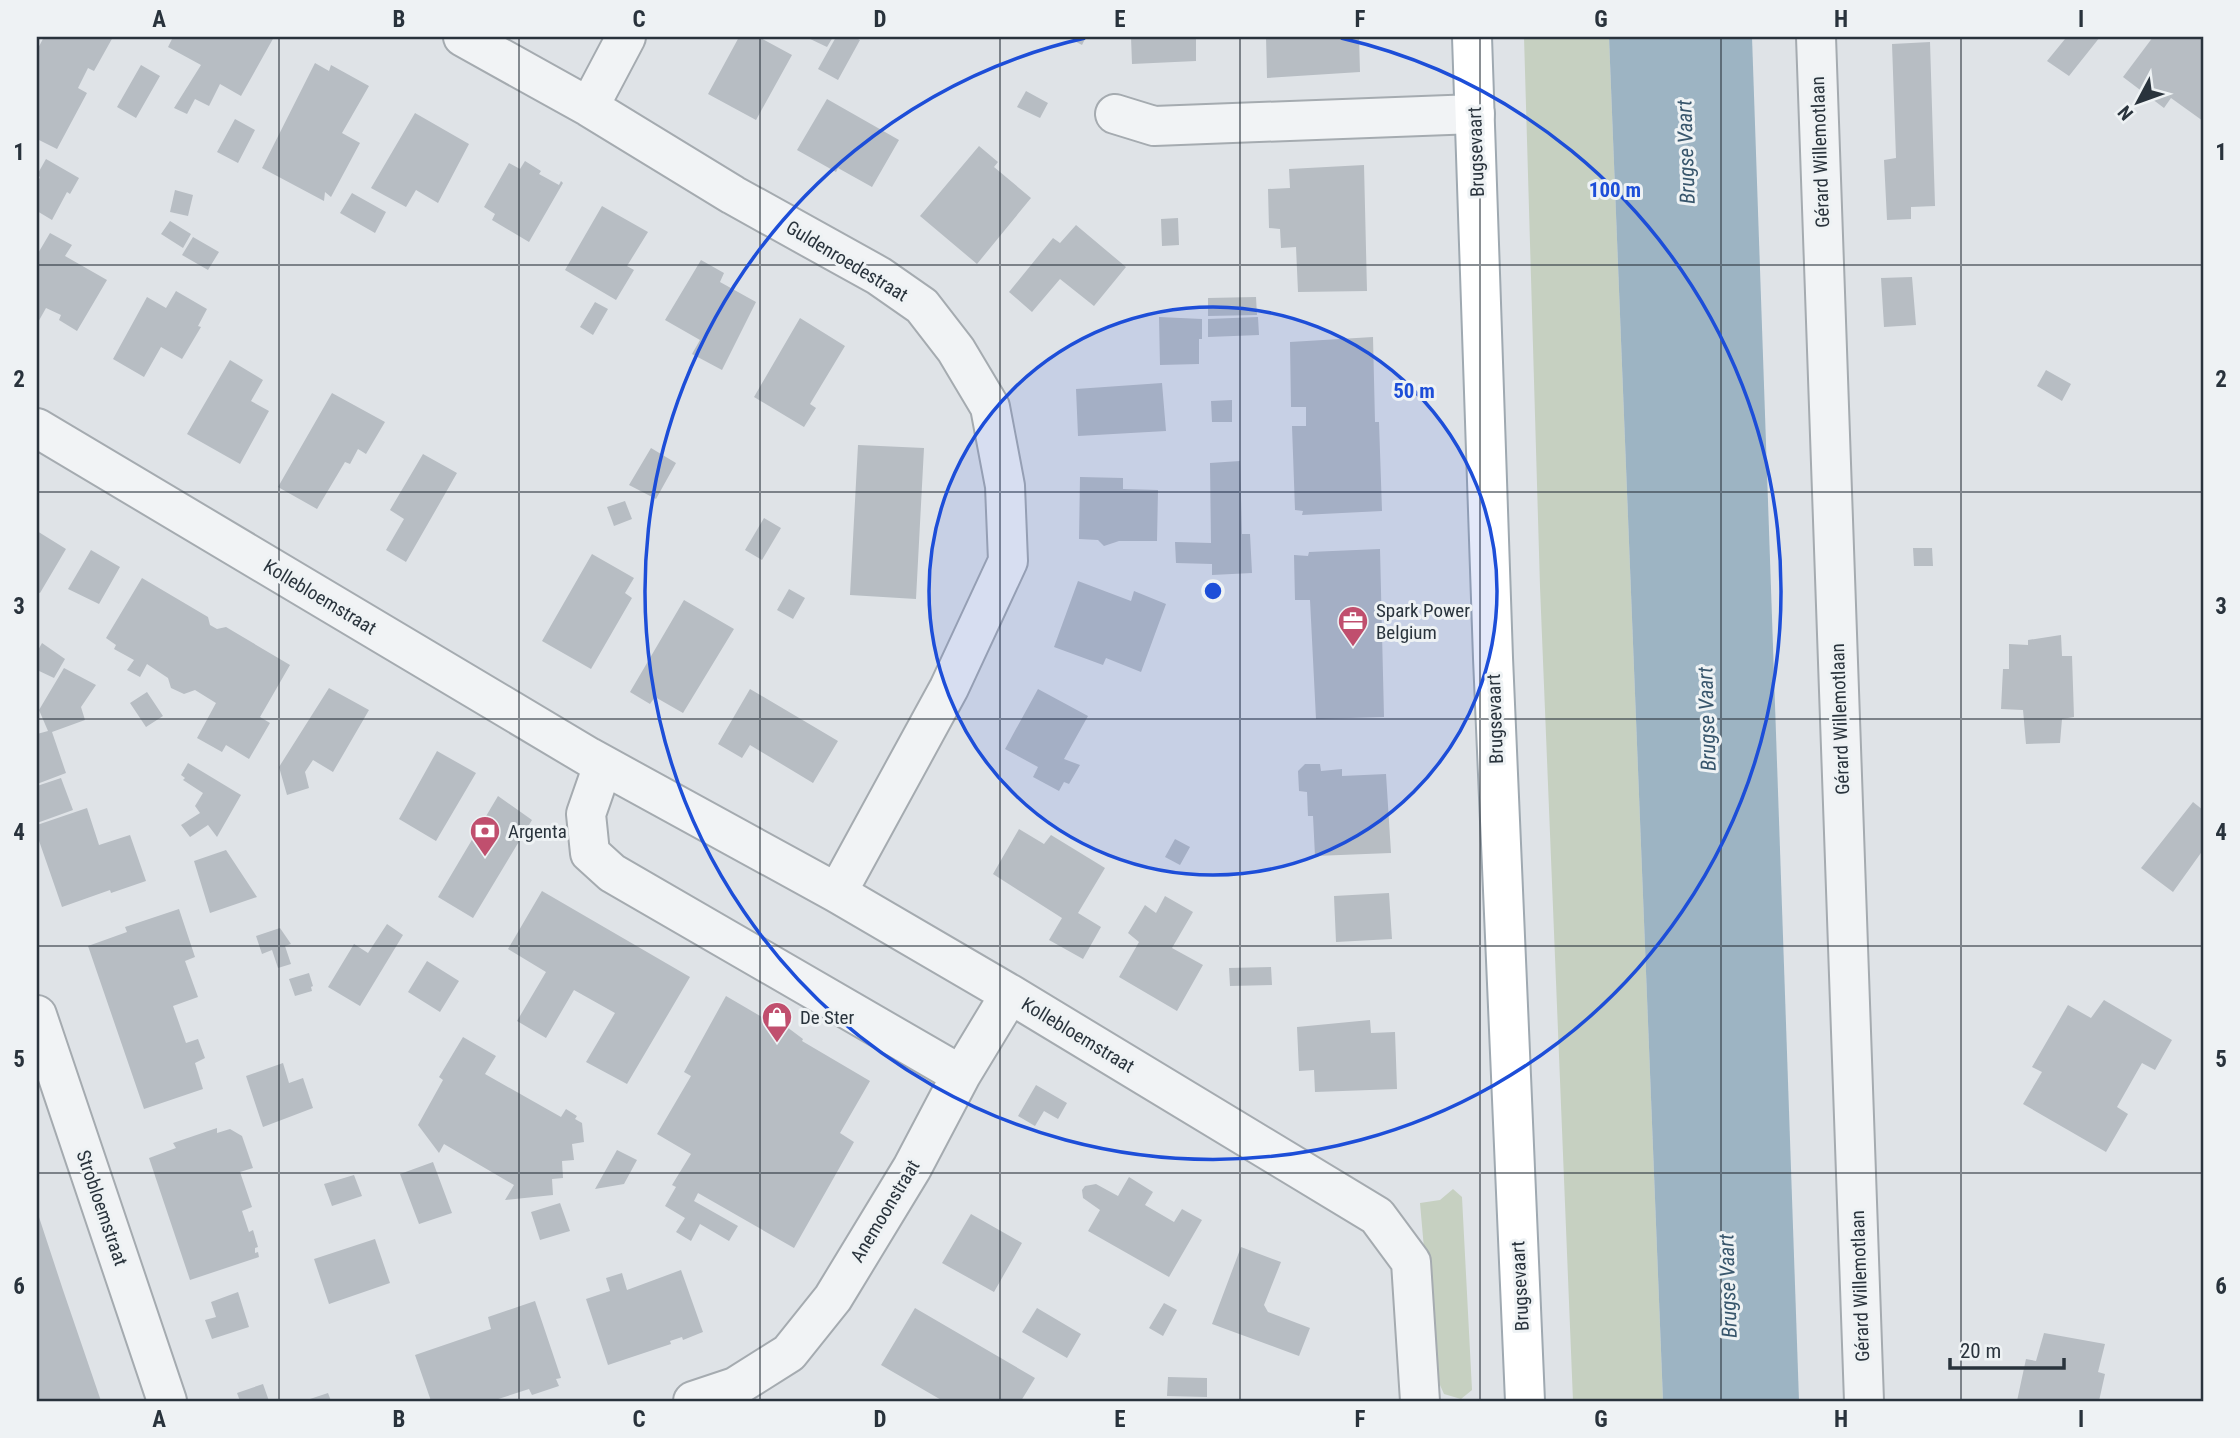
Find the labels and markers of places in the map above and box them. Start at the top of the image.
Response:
centre of rings [1201,579,1225,603]
place label: Spark Power Belgium [1376,599,1470,644]
office icon: Spark Power Belgium [1336,604,1370,648]
bank icon: Argenta [468,814,502,858]
place label: Argenta [508,820,567,843]
shop icon: De Ster [760,1000,794,1044]
place label: De Ster [800,1006,854,1029]

